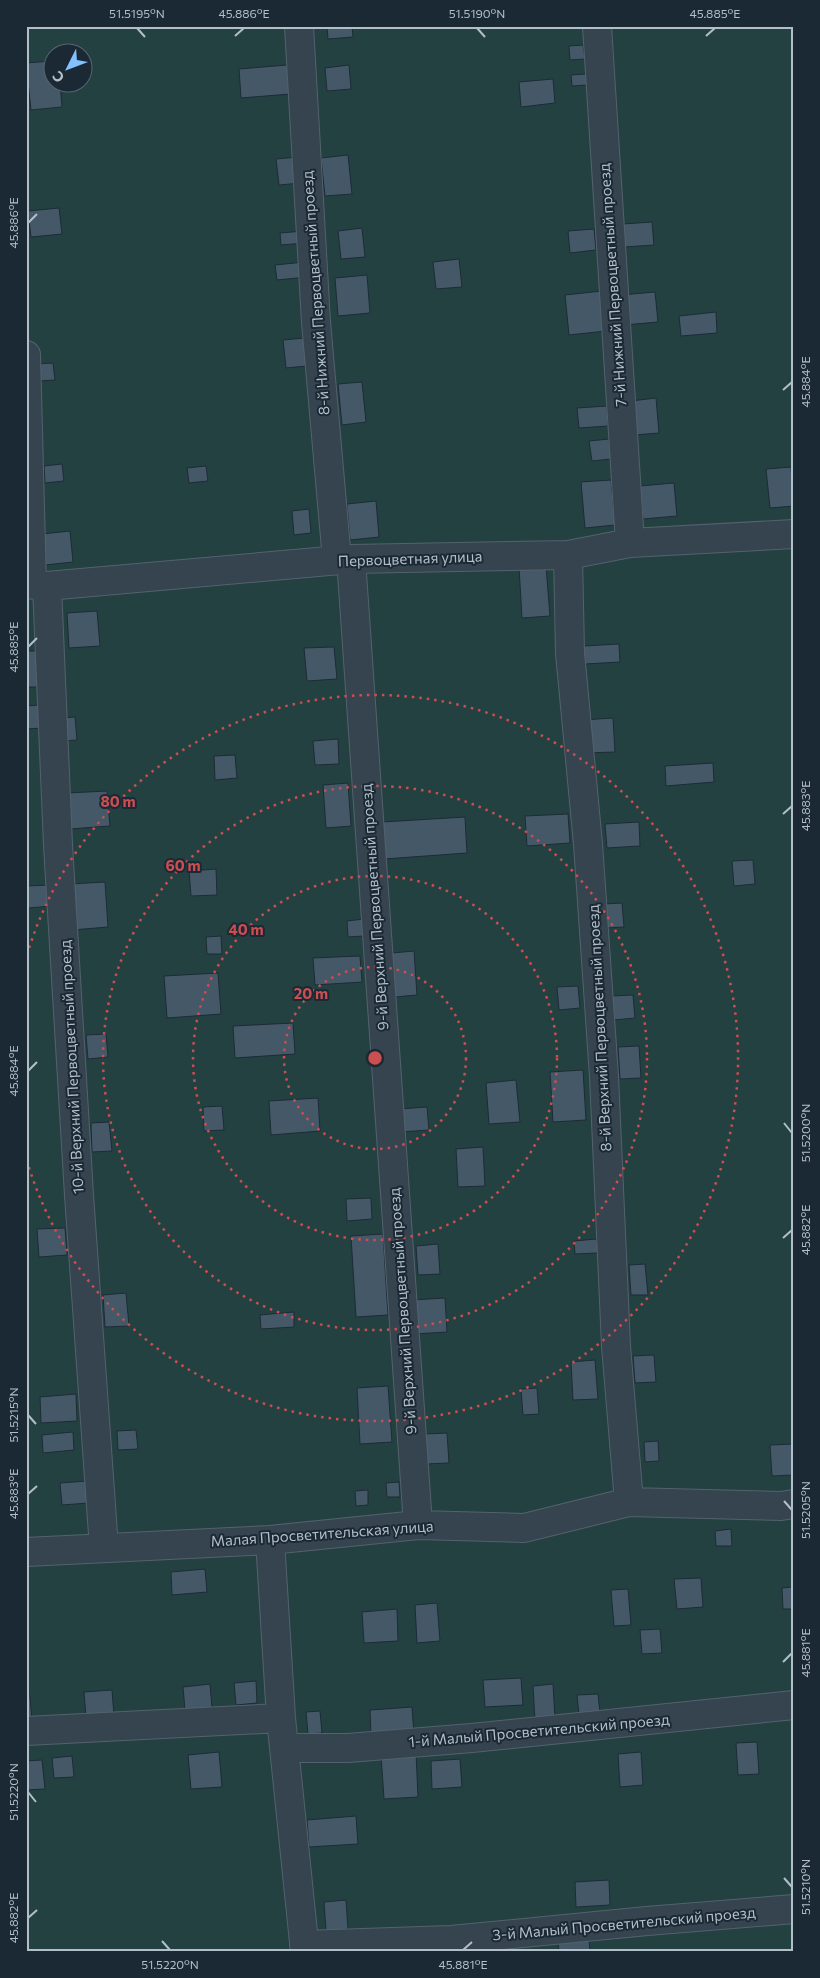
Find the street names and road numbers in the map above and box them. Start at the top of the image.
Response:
street label: 7-й Нижний Первоцветный проезд [595,163,629,407]
street label: 8-й Нижний Первоцветный проезд [297,170,333,416]
street label: Первоцветная улица [337,546,483,570]
street label: 9-й Верхний Первоцветный проезд [356,783,392,1031]
street label: 8-й Верхний Первоцветный проезд [584,904,614,1152]
street label: 10-й Верхний Первоцветный проезд [55,939,87,1194]
street label: 9-й Верхний Первоцветный проезд [384,1187,420,1435]
street label: Малая Просветительская улица [210,1516,434,1550]
street label: 1-й Малый Просветительский проезд [408,1710,670,1750]
street label: 3-й Малый Просветительский проезд [492,1903,757,1943]

